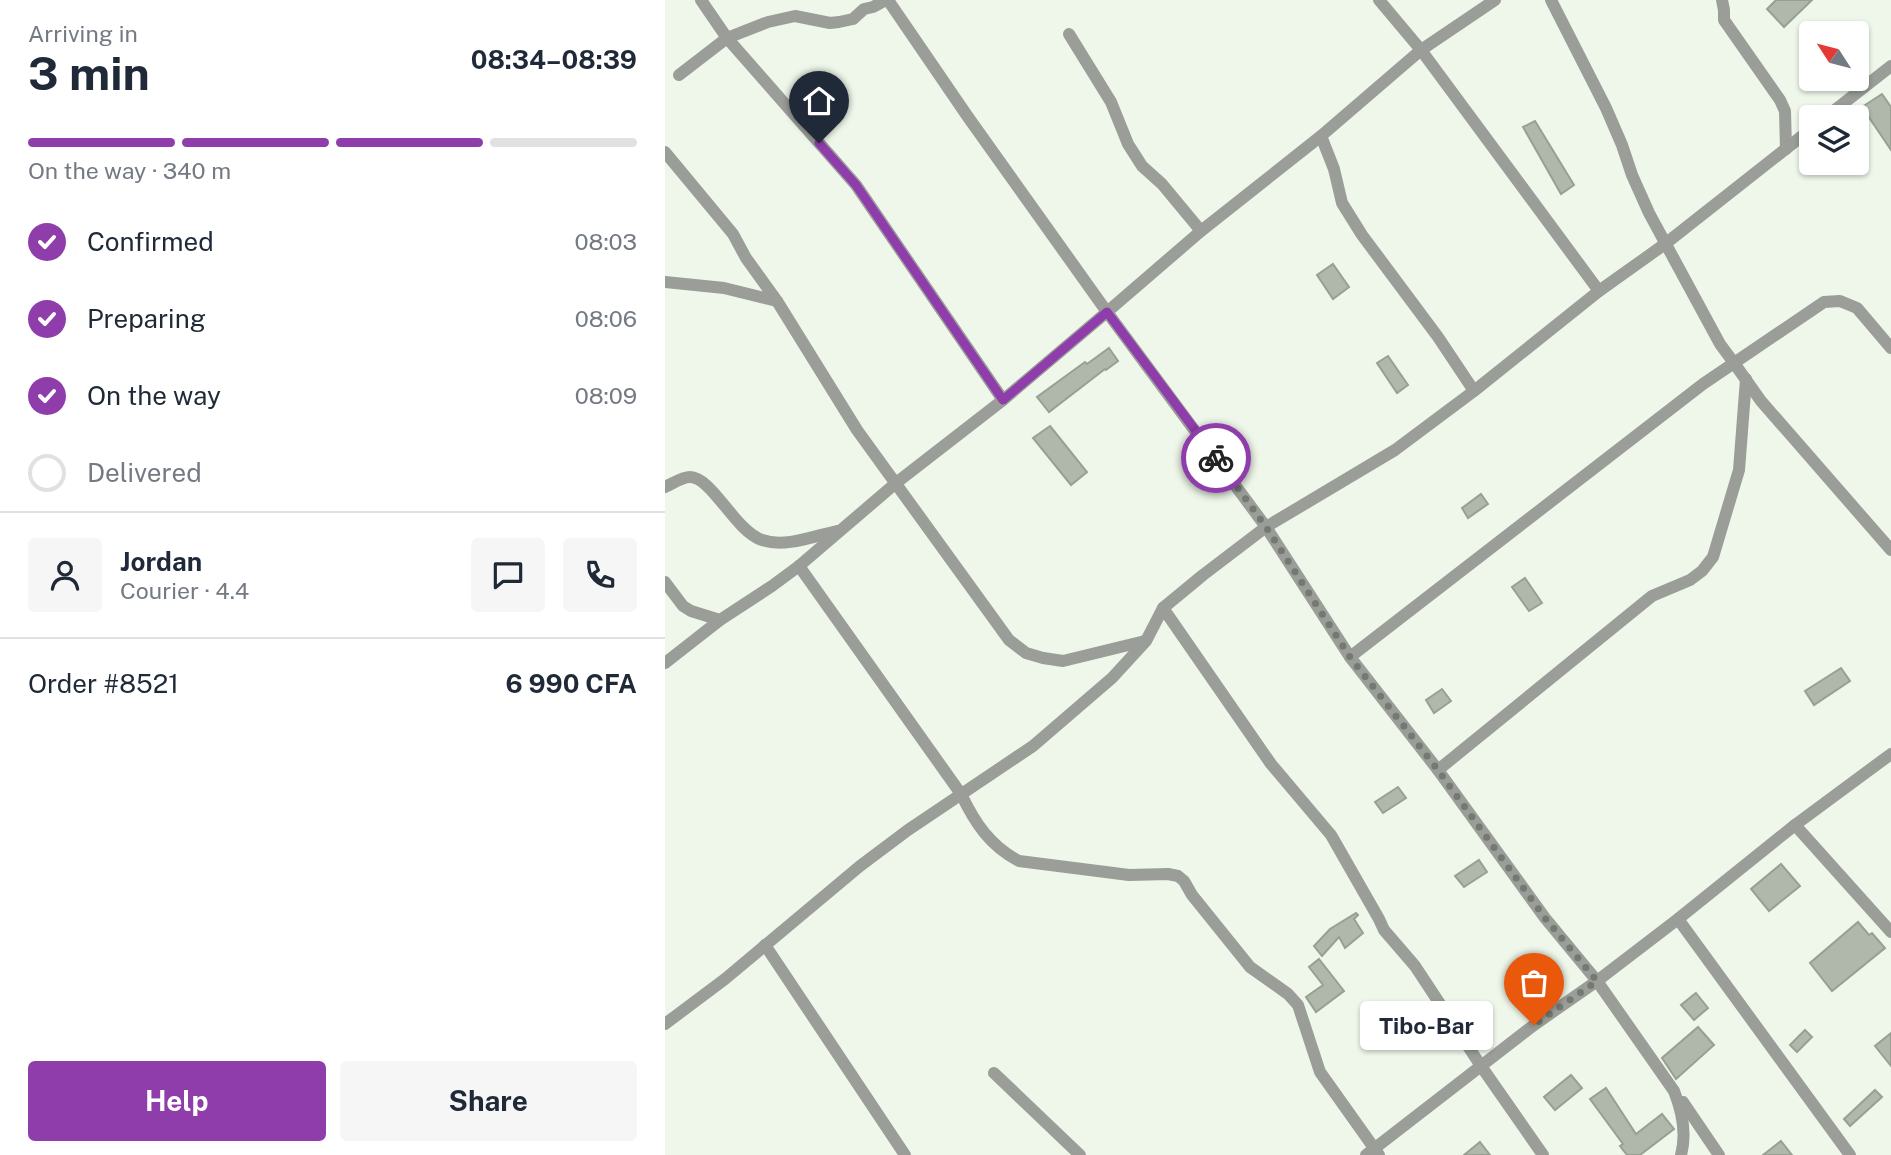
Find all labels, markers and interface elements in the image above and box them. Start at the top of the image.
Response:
text: Arriving in [28,20,138,47]
north arrow [1799,21,1869,91]
map controls [1799,21,1869,175]
text: 08:34–08:39 [471,44,637,75]
text: 3 min [28,46,150,100]
pin [789,71,849,143]
icon: home [800,82,838,120]
button: layers [1799,105,1869,175]
text: On the way · 340 m [28,157,231,184]
icon: check [28,223,66,261]
text: Confirmed [87,226,214,257]
text: 08:03 [575,228,637,255]
icon: check [28,300,66,338]
text: Preparing [87,303,206,334]
text: 08:06 [575,305,637,332]
icon: check [28,377,66,415]
text: On the way [87,380,221,411]
text: 08:09 [575,382,637,409]
courier [1181,423,1251,493]
icon: bike [1197,439,1235,477]
text: Delivered [87,457,202,488]
button: person [28,538,102,612]
button: chat [471,538,545,612]
button: phone [563,538,637,612]
text: Jordan [120,546,202,577]
text: Courier · 4.4 [120,577,249,604]
text: Order #8521 [28,668,179,699]
text: 6 990 CFA [505,668,637,699]
pin [1504,953,1564,1025]
icon: bag [1515,964,1553,1002]
callout: Tibo-Bar [1359,1000,1492,1050]
text: Tibo-Bar [1379,1012,1474,1039]
button: Help [28,1061,326,1141]
button: Share [340,1061,637,1141]

